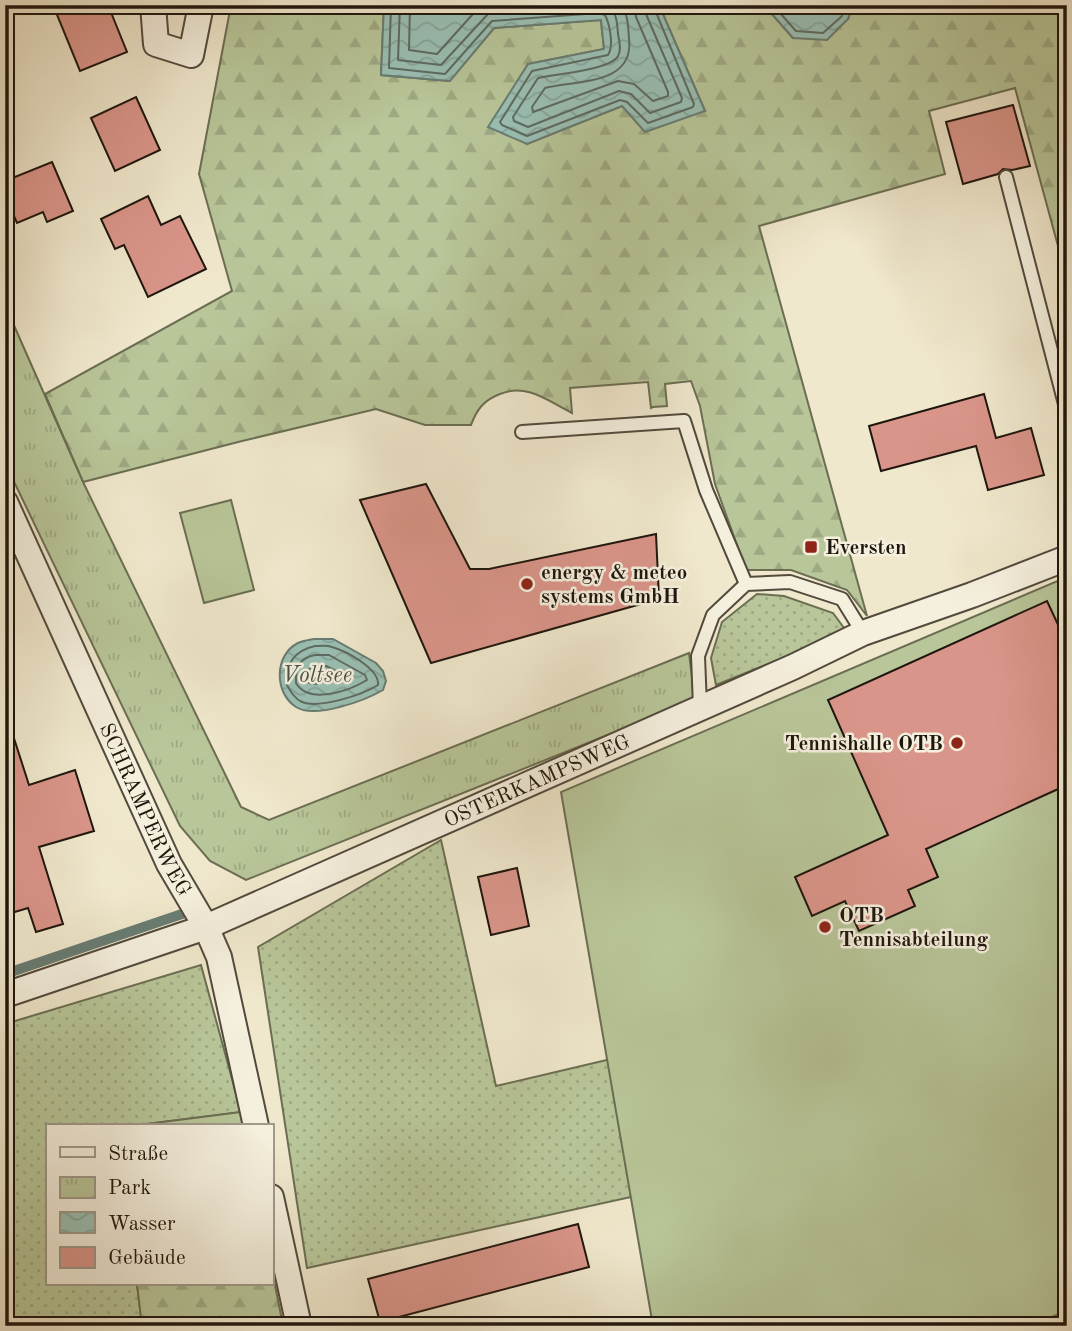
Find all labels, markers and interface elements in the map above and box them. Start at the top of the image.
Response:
place label: Eversten [825,538,907,559]
marker: Eversten [803,539,819,555]
place label: energy & meteo systems GmbH [541,563,687,608]
marker: energy & meteo systems GmbH [519,576,535,592]
water label: Voltsee [282,664,352,687]
street label: SCHRAMPERWEG [95,720,194,900]
street label: OSTERKAMPSWEG [441,732,634,832]
place label: Tennishalle OTB [785,734,943,755]
marker: Tennishalle OTB [949,735,965,751]
place label: OTB Tennisabteilung [839,906,988,951]
marker: OTB Tennisabteilung [817,919,833,935]
legend [46,1124,273,1286]
text: Straße [108,1144,168,1165]
text: Park [108,1178,151,1199]
text: Wasser [108,1214,176,1235]
text: Gebäude [108,1248,186,1269]

